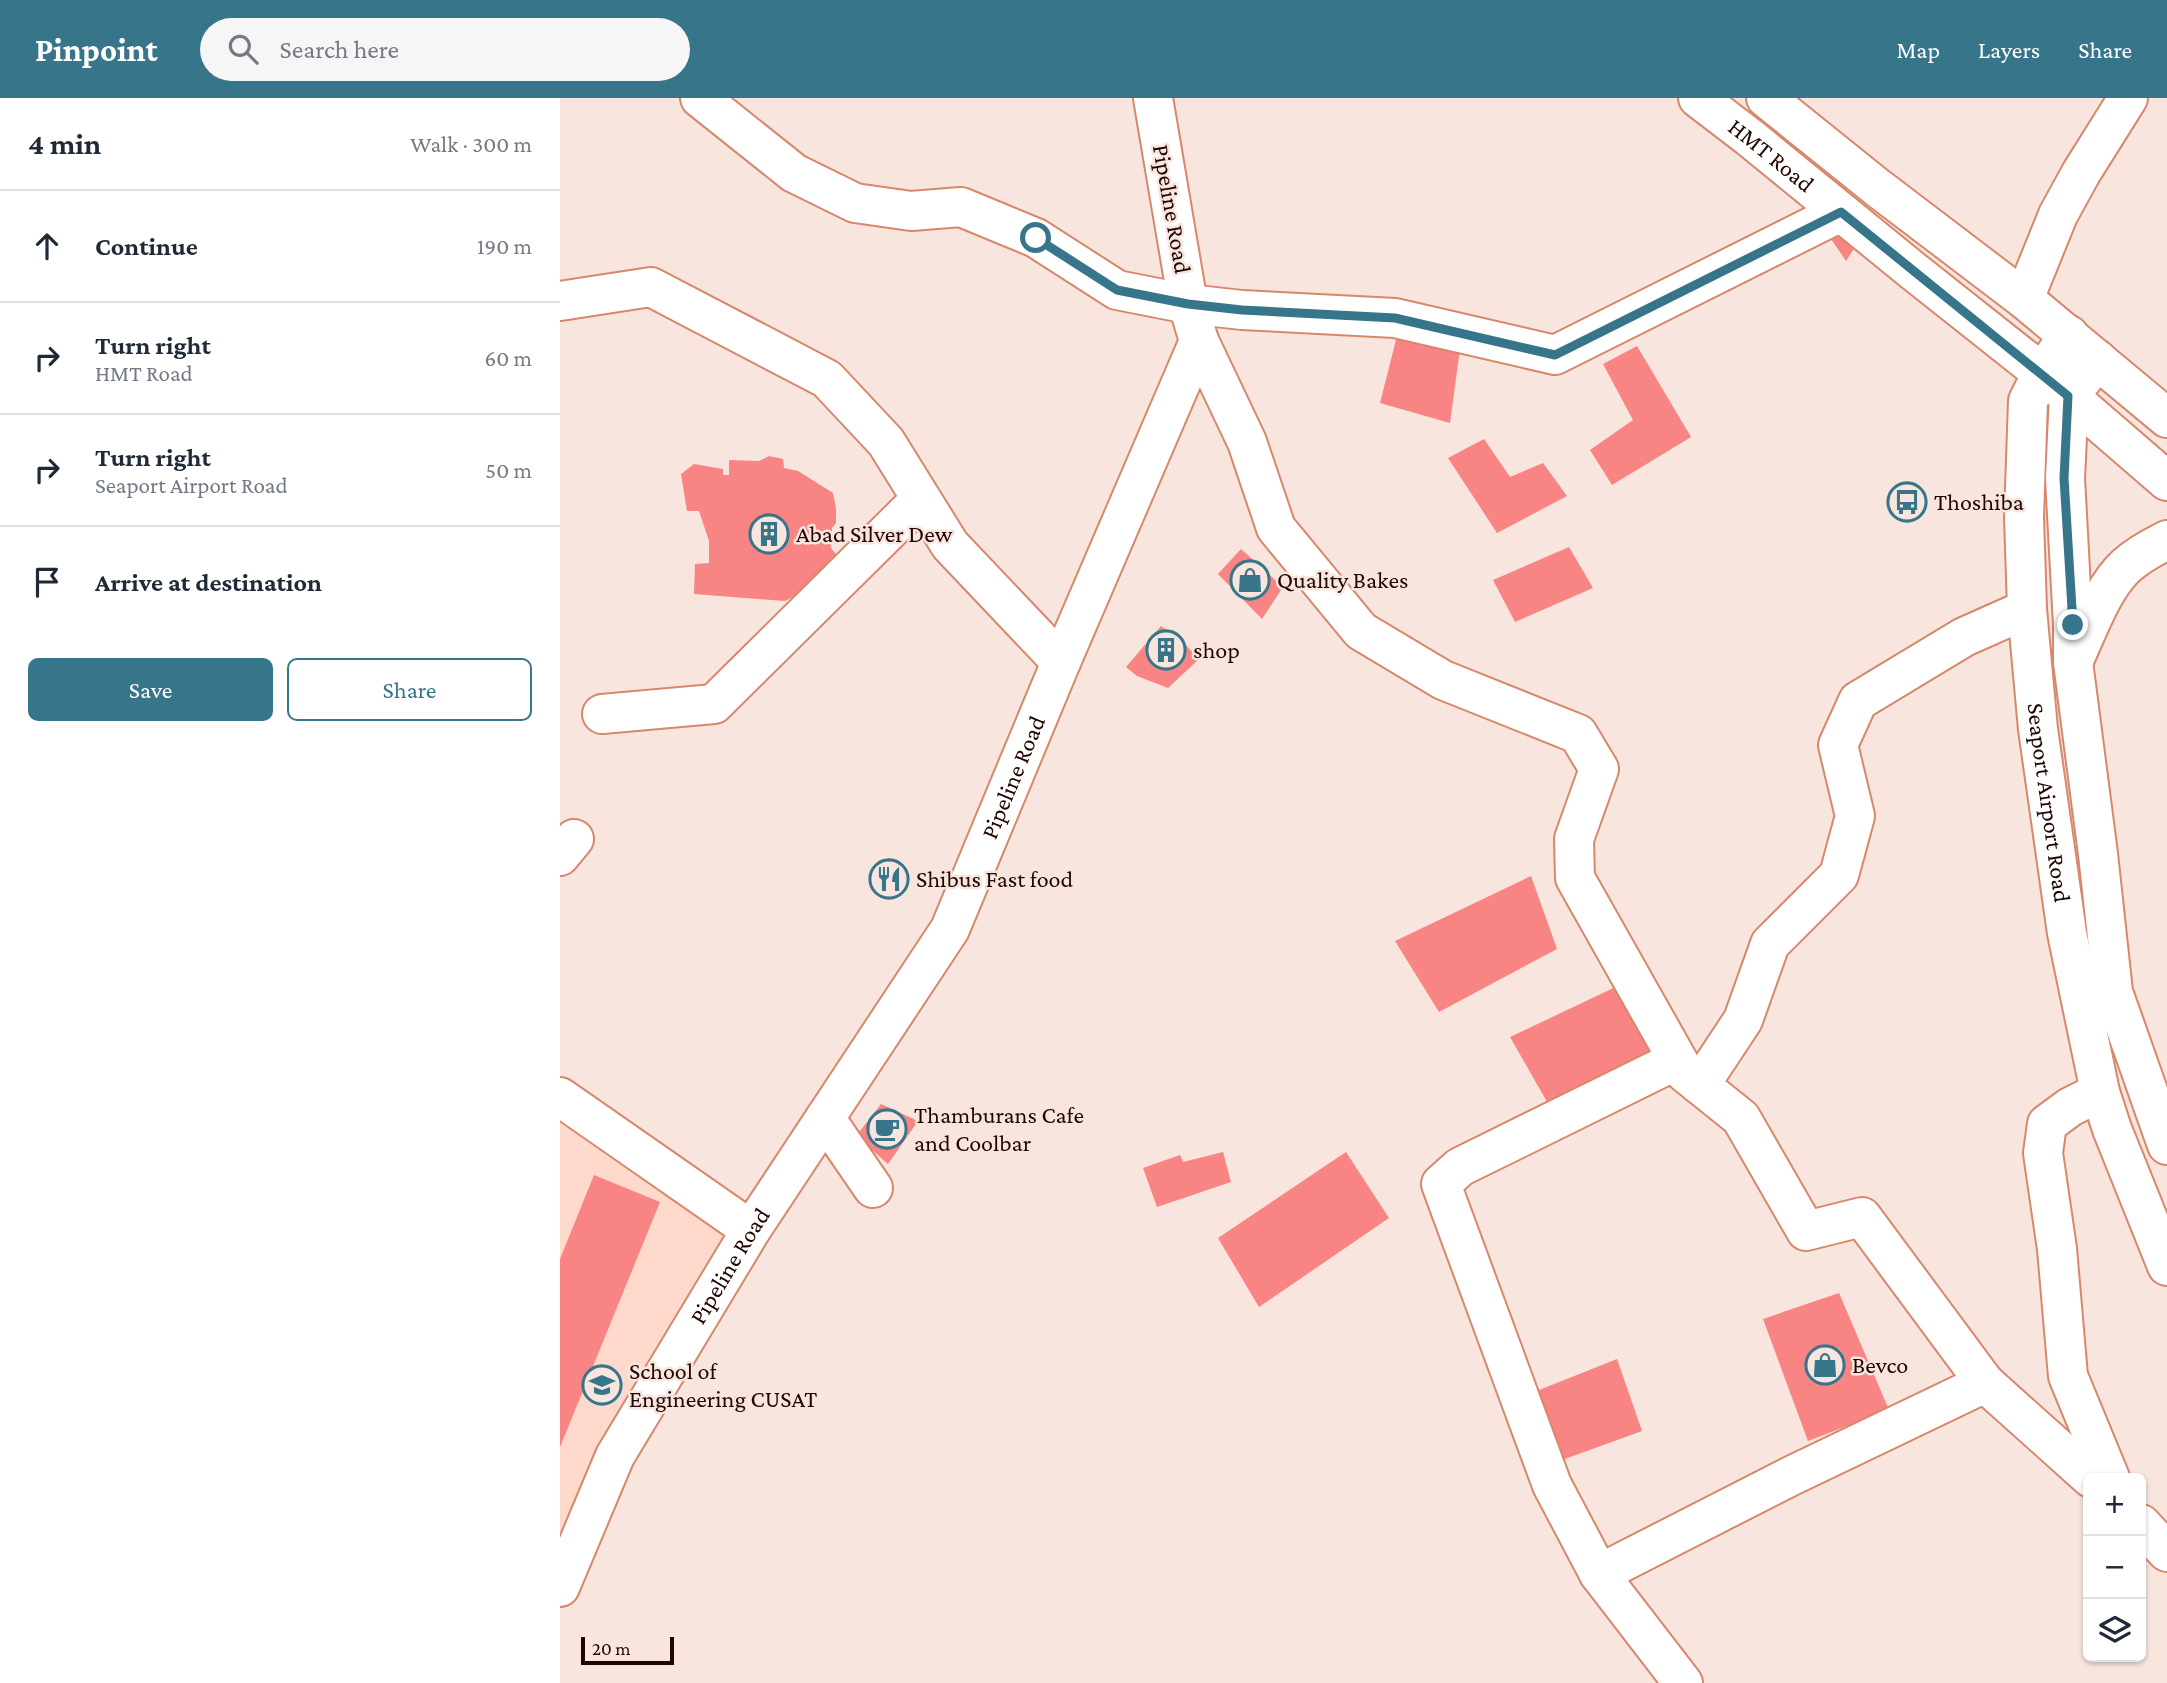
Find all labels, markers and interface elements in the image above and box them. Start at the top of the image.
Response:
search box [200,18,690,81]
icon: search [224,30,262,68]
text: Pinpoint [35,31,158,68]
text: Search here [280,35,399,64]
text: Map [1896,36,1940,63]
text: Layers [1978,36,2040,63]
text: Share [2078,36,2132,63]
street label: HMT Road [1724,112,1820,198]
text: 4 min [28,127,101,160]
text: Walk · 300 m [410,131,532,157]
street label: Pipeline Road [1148,142,1197,276]
route start [1020,222,1051,253]
icon: ahead [28,227,66,265]
text: Continue [95,232,198,261]
text: 190 m [477,233,532,259]
text: Turn right [95,331,211,360]
icon: right [28,339,66,377]
text: 60 m [485,345,532,371]
text: HMT Road [95,360,193,386]
text: Turn right [95,443,211,472]
icon: right [28,451,66,489]
text: 50 m [485,457,532,483]
text: Seaport Airport Road [95,472,288,498]
bus stop icon: Thoshiba [1886,481,1928,523]
place label: Thoshiba [1934,488,2024,515]
building icon: Abad Silver Dew [748,513,790,555]
place label: Abad Silver Dew [796,520,953,547]
shop icon: Quality Bakes [1229,559,1271,601]
icon: arrive [28,563,66,601]
place label: Quality Bakes [1277,566,1408,593]
text: Arrive at destination [95,568,322,597]
route end [2057,609,2088,640]
building icon: shop [1145,629,1187,671]
place label: shop [1193,636,1240,663]
button: Save [28,658,273,721]
button: Share [287,658,532,721]
street label: Seaport Airport Road [2023,702,2077,904]
street label: Pipeline Road [975,711,1050,843]
restaurant icon: Shibus Fast food [868,858,910,900]
place label: Shibus Fast food [916,865,1073,892]
place label: Thamburans Cafe and Coolbar [914,1101,1084,1156]
cafe icon: Thamburans Cafe and Coolbar [866,1108,908,1150]
street label: Pipeline Road [684,1202,775,1329]
shop icon: Bevco [1804,1344,1846,1386]
place label: Bevco [1852,1351,1908,1378]
place label: School of Engineering CUSAT [629,1357,817,1412]
school or university icon: School of Engineering CUSAT [581,1364,623,1406]
map controls [2083,1473,2146,1662]
button: + [2083,1473,2146,1536]
button: − [2083,1536,2146,1599]
button: layers [2083,1599,2146,1662]
scale bar [581,1634,674,1666]
text: 20 m [592,1638,631,1659]

